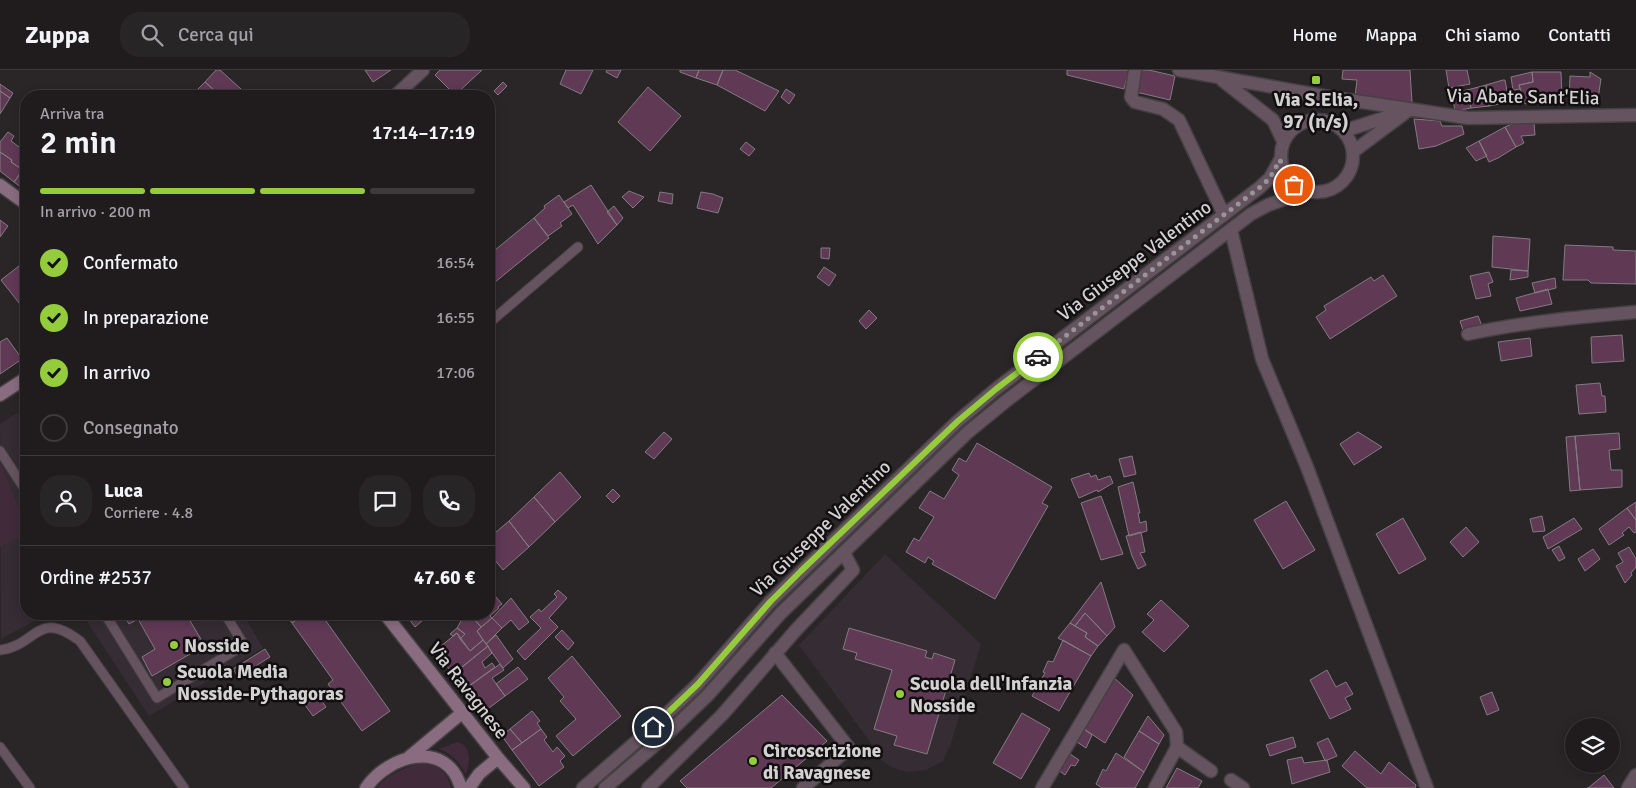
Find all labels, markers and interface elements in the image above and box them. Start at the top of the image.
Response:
search box [120,12,470,57]
text: Zuppa [25,20,90,50]
icon: search [138,21,166,49]
text: Cerca qui [178,23,254,47]
text: Home [1292,24,1337,46]
text: Mappa [1365,24,1417,46]
text: Chi siamo [1445,24,1520,46]
text: Contatti [1548,24,1611,46]
marker: Via S.Elia, 97 (n/s) [1310,74,1322,86]
street label: Via Abate Sant'Elia [1446,84,1600,110]
place label: Via S.Elia, 97 (n/s) [1274,88,1358,134]
text: Arriva tra [40,104,104,124]
text: 17:14–17:19 [372,121,475,145]
text: 2 min [40,123,117,162]
pin [1273,164,1315,206]
icon: bag [1280,171,1308,199]
street label: Via Giuseppe Valentino [1053,195,1216,327]
text: In arrivo · 200 m [40,202,151,222]
icon: check [40,249,68,277]
text: Confermato [83,251,178,275]
text: 16:54 [436,253,475,273]
icon: check [40,304,68,332]
text: In preparazione [83,306,209,330]
text: 16:55 [436,308,475,328]
courier [1013,332,1063,382]
icon: car [1024,343,1052,371]
icon: check [40,359,68,387]
text: In arrivo [83,361,150,385]
text: 17:06 [436,363,475,383]
text: Consegnato [83,416,179,440]
street label: Via Giuseppe Valentino [745,455,896,602]
button: person [40,475,92,527]
button: chat [359,475,411,527]
button: phone [423,475,475,527]
text: Luca [104,479,143,503]
text: Corriere · 4.8 [104,503,193,523]
text: Ordine #2537 [40,566,152,590]
text: 47.60 € [414,566,475,590]
place label: Nosside [184,634,249,658]
street label: Via Ravagnese [423,637,513,744]
marker: Nosside [168,639,180,651]
place label: Scuola Media Nosside-Pythagoras [177,660,343,706]
place label: Scuola dell'Infanzia Nosside [910,672,1073,718]
marker: Scuola Media Nosside-Pythagoras [161,676,173,688]
marker: Scuola dell'Infanzia Nosside [894,688,906,700]
pin [632,706,674,748]
icon: home [639,713,667,741]
map controls [1565,718,1620,773]
button: layers [1565,718,1620,773]
place label: Circoscrizione di Ravagnese [763,739,881,785]
marker: Circoscrizione di Ravagnese [747,755,759,767]

